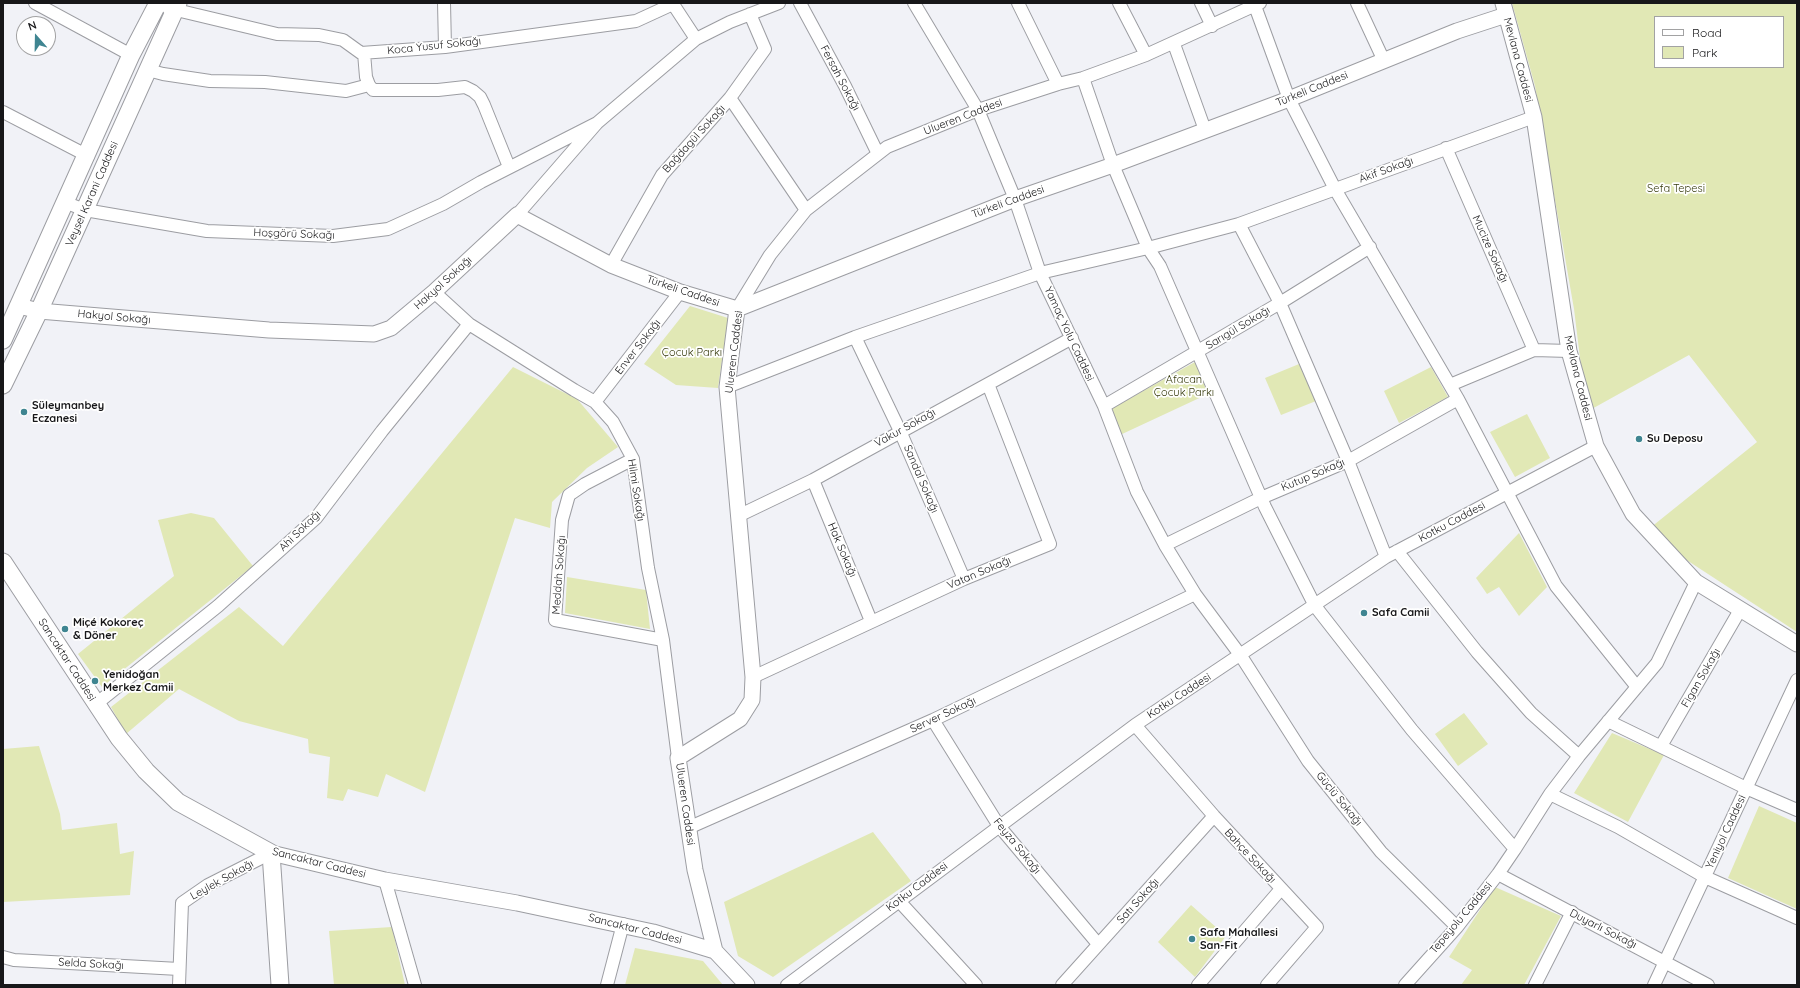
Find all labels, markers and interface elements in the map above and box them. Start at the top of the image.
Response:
north arrow [16,16,56,56]
street label: Mevlana Caddesi [1500,16,1536,104]
legend [1654,16,1784,68]
text: N [26,18,38,34]
text: Road [1692,25,1722,40]
street label: Koca Yusuf Sokağı [386,35,482,57]
street label: Fersah Sokağı [817,43,863,113]
text: Park [1692,45,1717,60]
street label: Türkeli Caddesi [1274,69,1350,109]
street label: Ulueren Caddesi [922,96,1004,138]
street label: Bağdagül Sokağı [660,102,728,176]
street label: Veysel Karani Caddesi [63,139,121,249]
street label: Akif Sokağı [1357,154,1415,186]
park label: Sefa Tepesi [1647,182,1705,196]
street label: Türkeli Caddesi [970,183,1046,221]
street label: Mucize Sokağı [1469,213,1511,285]
street label: Hoşgörü Sokağı [253,226,335,242]
street label: Hakyol Sokağı [411,254,475,312]
street label: Türkeli Caddesi [645,272,721,310]
street label: Yamaç Yolu Caddesi [1041,285,1097,383]
street label: Sarıgül Sokağı [1204,304,1272,352]
street label: Hakyol Sokağı [77,307,151,327]
street label: Ulueren Caddesi [722,310,746,394]
street label: Enver Sokağı [612,317,664,377]
street label: Mevlana Caddesi [1561,334,1595,422]
park label: Çocuk Parkı [662,346,722,360]
park label: Afacan Çocuk Parkı [1154,373,1214,399]
place label: Süleymanbey Eczanesi [32,399,104,425]
street label: Vakur Sokağı [872,406,938,450]
marker: Süleymanbey Eczanesi [19,407,29,417]
place label: Su Deposu [1647,432,1703,446]
marker: Su Deposu [1634,434,1644,444]
street label: Sandal Sokağı [901,443,941,515]
street label: Kutup Sokağı [1279,456,1347,494]
street label: Hilmi Sokağı [625,458,647,522]
street label: Kotku Caddesi [1416,499,1488,545]
street label: Ahi Sokağı [276,508,324,554]
street label: Hak Sokağı [825,521,859,579]
street label: Meddah Sokağı [550,535,568,615]
street label: Vatan Sokağı [945,554,1013,592]
place label: Safa Camii [1372,606,1429,620]
marker: Safa Camii [1359,608,1369,618]
street label: Sancaktar Caddesi [35,616,99,704]
place label: Miçé Kokoreç & Döner [73,616,143,642]
marker: Miçé Kokoreç & Döner [60,624,70,634]
street label: Figan Sokağı [1679,646,1723,710]
place label: Yenidoğan Merkez Camii [103,668,173,694]
street label: Kotku Caddesi [1145,670,1213,722]
marker: Yenidoğan Merkez Camii [90,676,100,686]
street label: Server Sokağı [908,694,978,736]
street label: Ulueren Caddesi [673,762,697,846]
street label: Güçlü Sokağı [1313,769,1365,829]
street label: Yeniyol Caddesi [1703,793,1749,871]
street label: Feyza Sokağı [990,815,1044,877]
street label: Bahçe Sokağı [1221,826,1279,886]
street label: Sancaktar Caddesi [271,845,367,881]
street label: Leylek Sokağı [188,857,256,903]
street label: Kotku Caddesi [884,860,950,914]
street label: Satı Sokağı [1114,876,1162,926]
street label: Tepeyolu Caddesi [1427,879,1495,957]
street label: Duyarlı Sokağı [1567,906,1639,952]
street label: Sancaktar Caddesi [587,911,683,947]
place label: Safa Mahallesi San-Fit [1200,926,1278,952]
marker: Safa Mahallesi San-Fit [1187,934,1197,944]
street label: Selda Sokağı [58,956,124,972]

